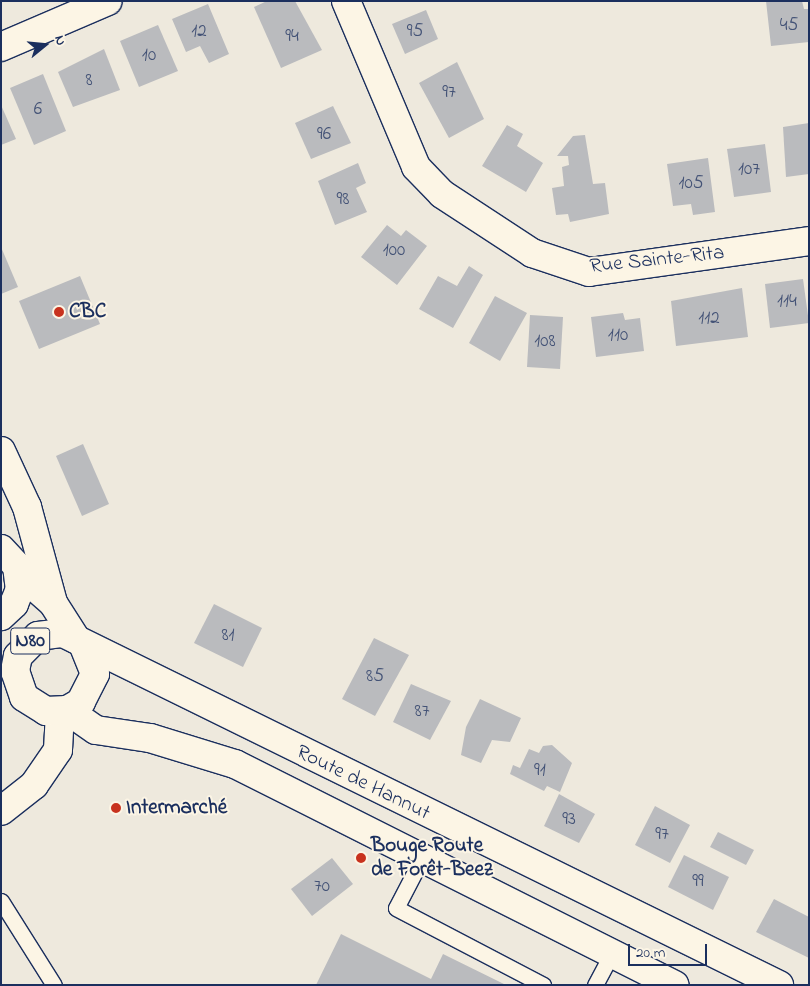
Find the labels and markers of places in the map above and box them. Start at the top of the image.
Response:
place label: CBC [69,299,106,325]
marker: CBC [53,306,65,318]
place label: Intermarché [126,795,227,821]
marker: Intermarché [110,802,122,814]
place label: Bouge Route de Forêt-Beez [371,833,493,883]
marker: Bouge Route de Forêt-Beez [355,852,367,864]

